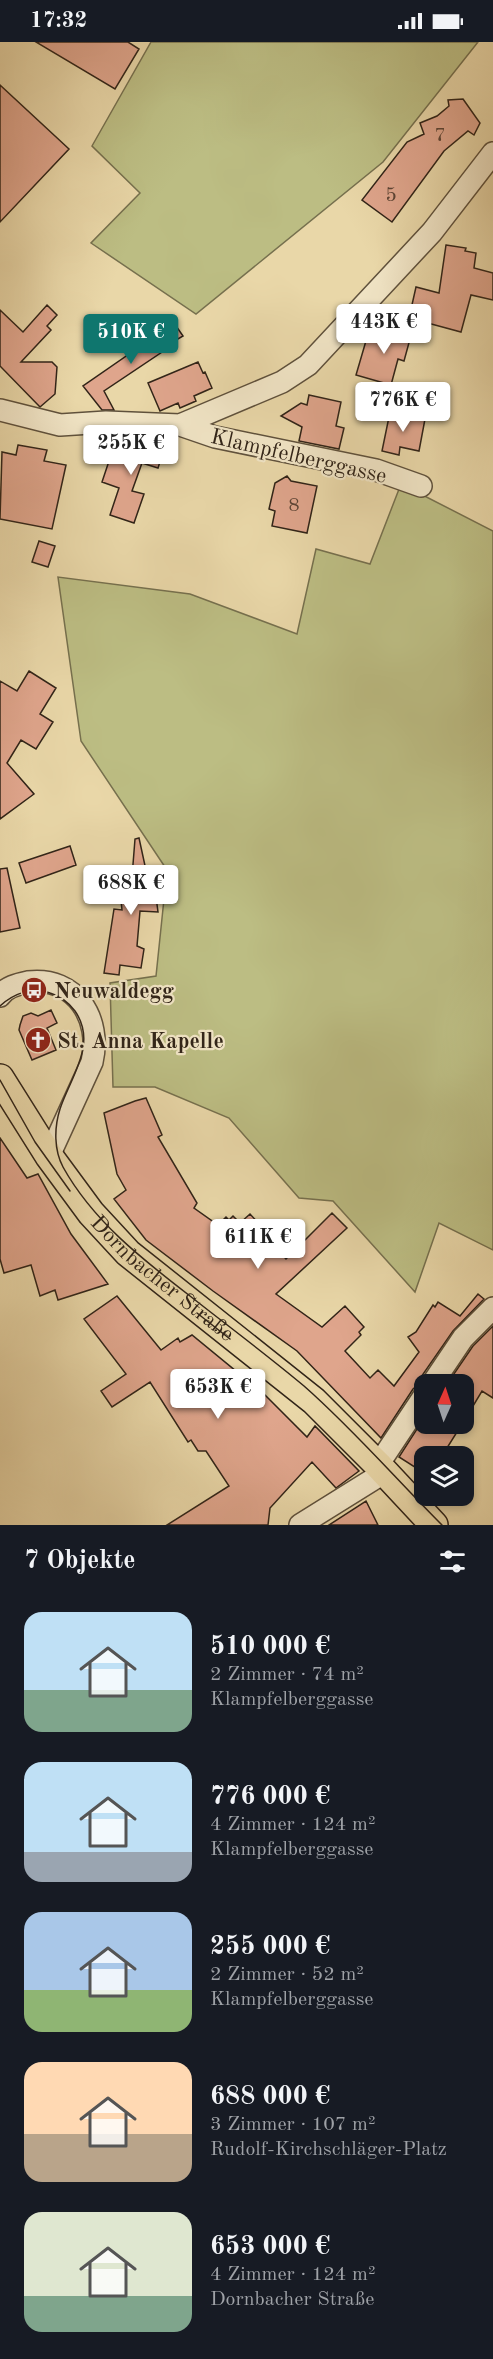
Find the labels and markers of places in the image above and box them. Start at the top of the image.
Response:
pin: 443K € [335,304,433,355]
pin: 510K € [82,314,180,365]
pin: 776K € [354,382,452,433]
pin: 255K € [82,425,180,476]
pin: 688K € [82,865,180,916]
bus stop icon: Neuwaldegg [19,975,49,1005]
place label: Neuwaldegg [54,981,174,1003]
church icon: St. Anna Kapelle [23,1025,53,1055]
place label: St. Anna Kapelle [57,1031,224,1053]
pin: 611K € [209,1219,307,1270]
pin: 653K € [169,1369,267,1420]

